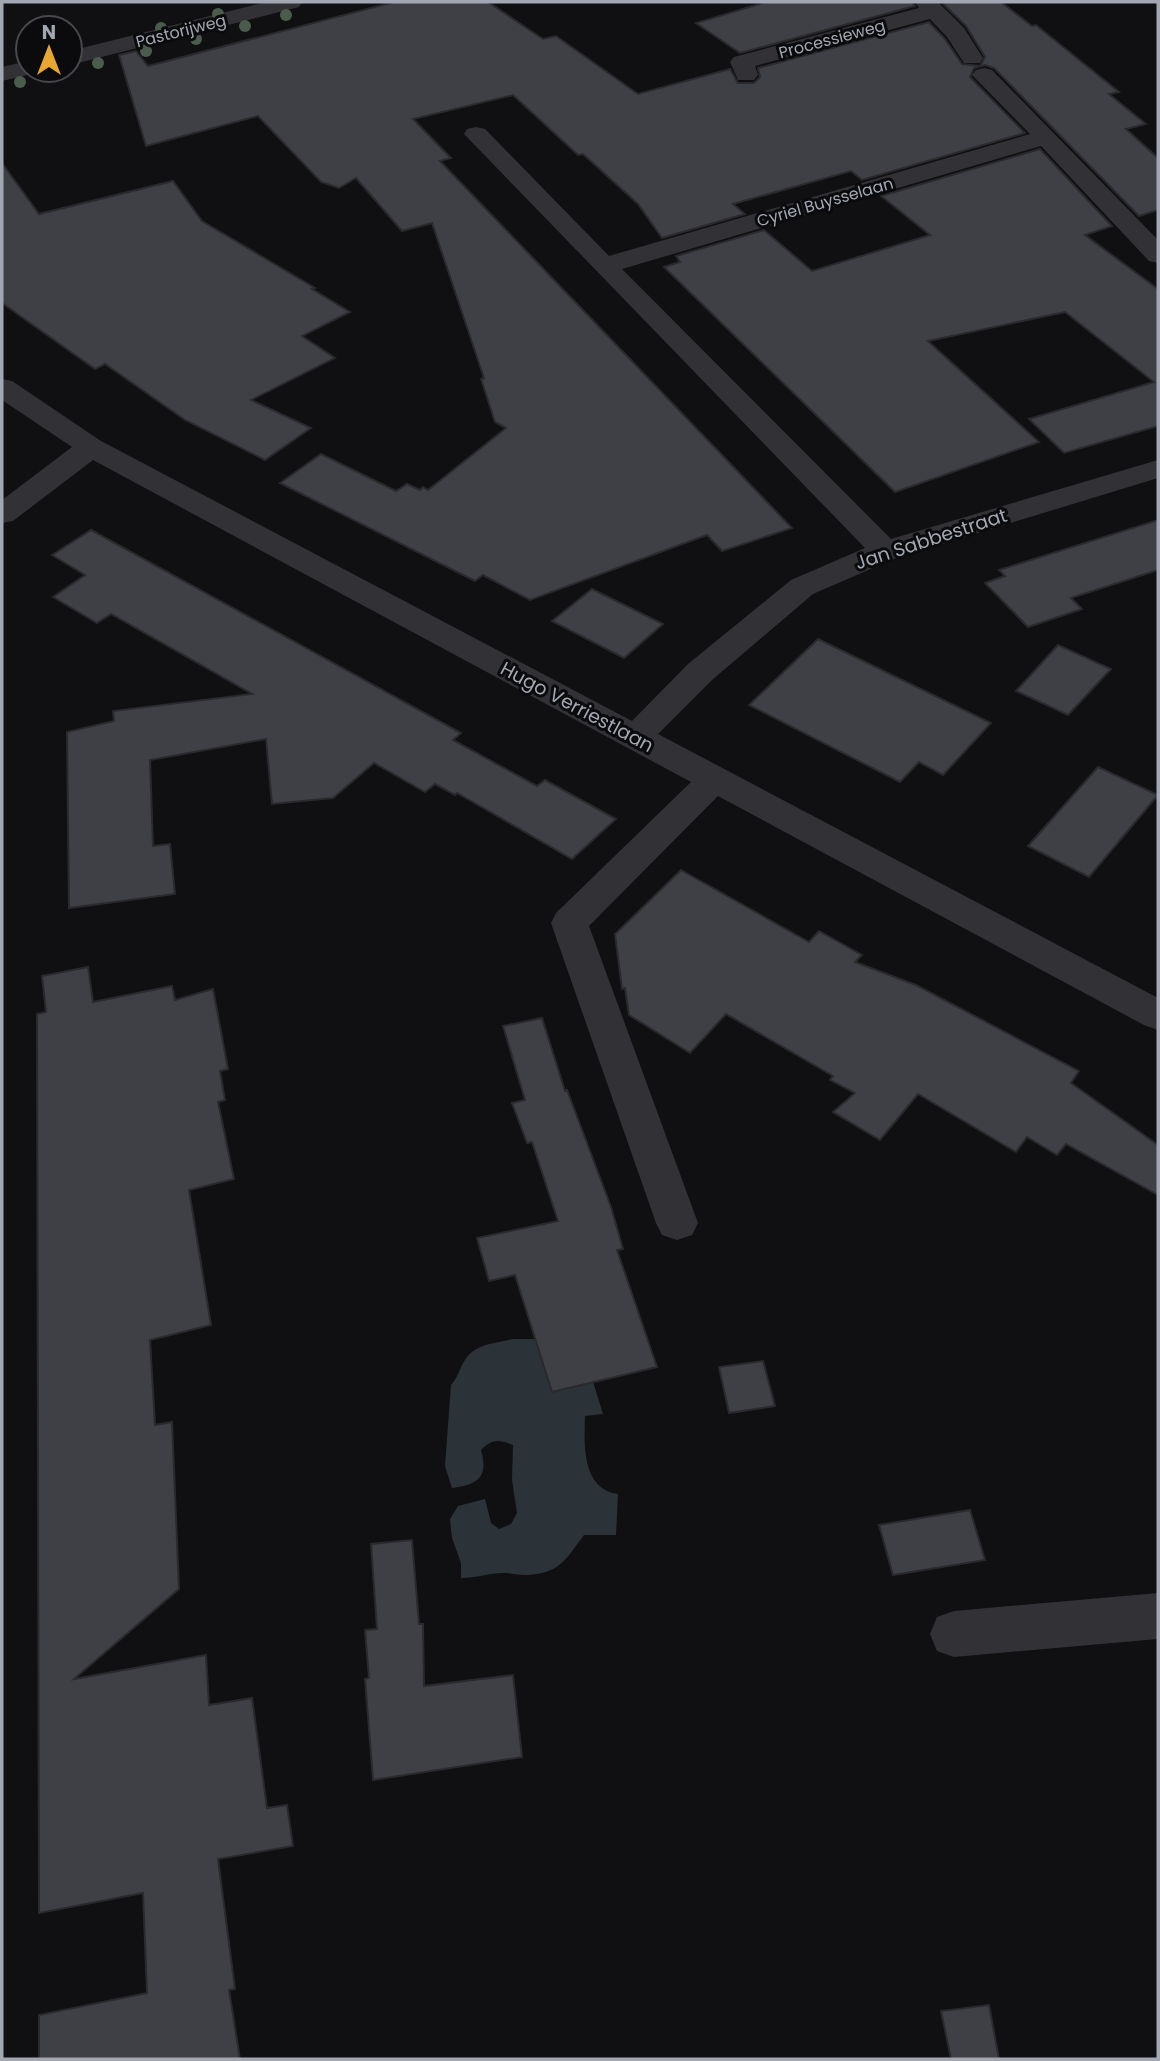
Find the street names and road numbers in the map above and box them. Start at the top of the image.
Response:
street label: Pastorijweg [133,9,229,53]
street label: Processieweg [776,14,888,64]
street label: Cyriel Buysselaan [754,172,896,232]
street label: Jan Sabbestraat [852,502,1010,576]
street label: Hugo Verriestlaan [496,655,658,759]

